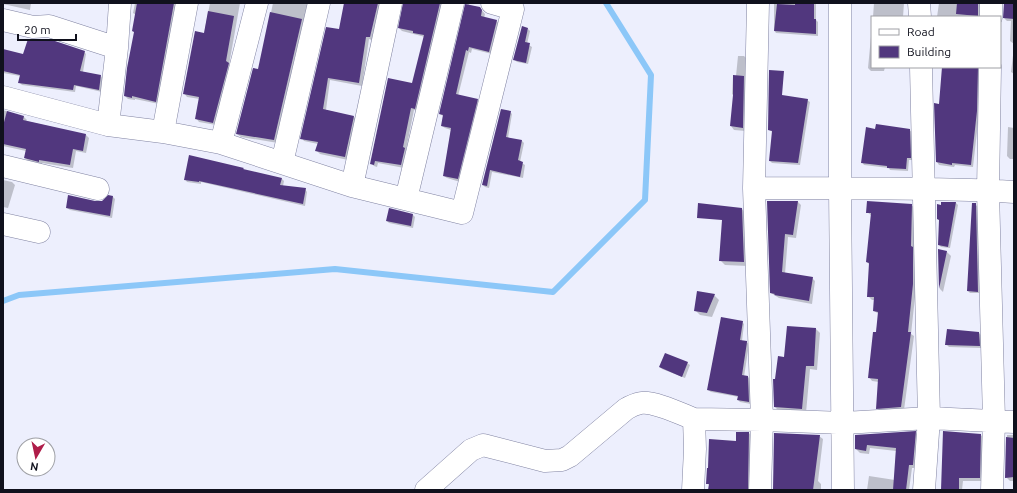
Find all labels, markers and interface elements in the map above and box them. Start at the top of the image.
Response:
scale bar [18,16,76,42]
legend [871,16,1001,68]
text: 20 m [24,23,51,36]
text: Road [907,25,935,38]
text: Building [907,45,951,58]
north arrow [16,437,56,477]
text: N [29,460,39,473]

